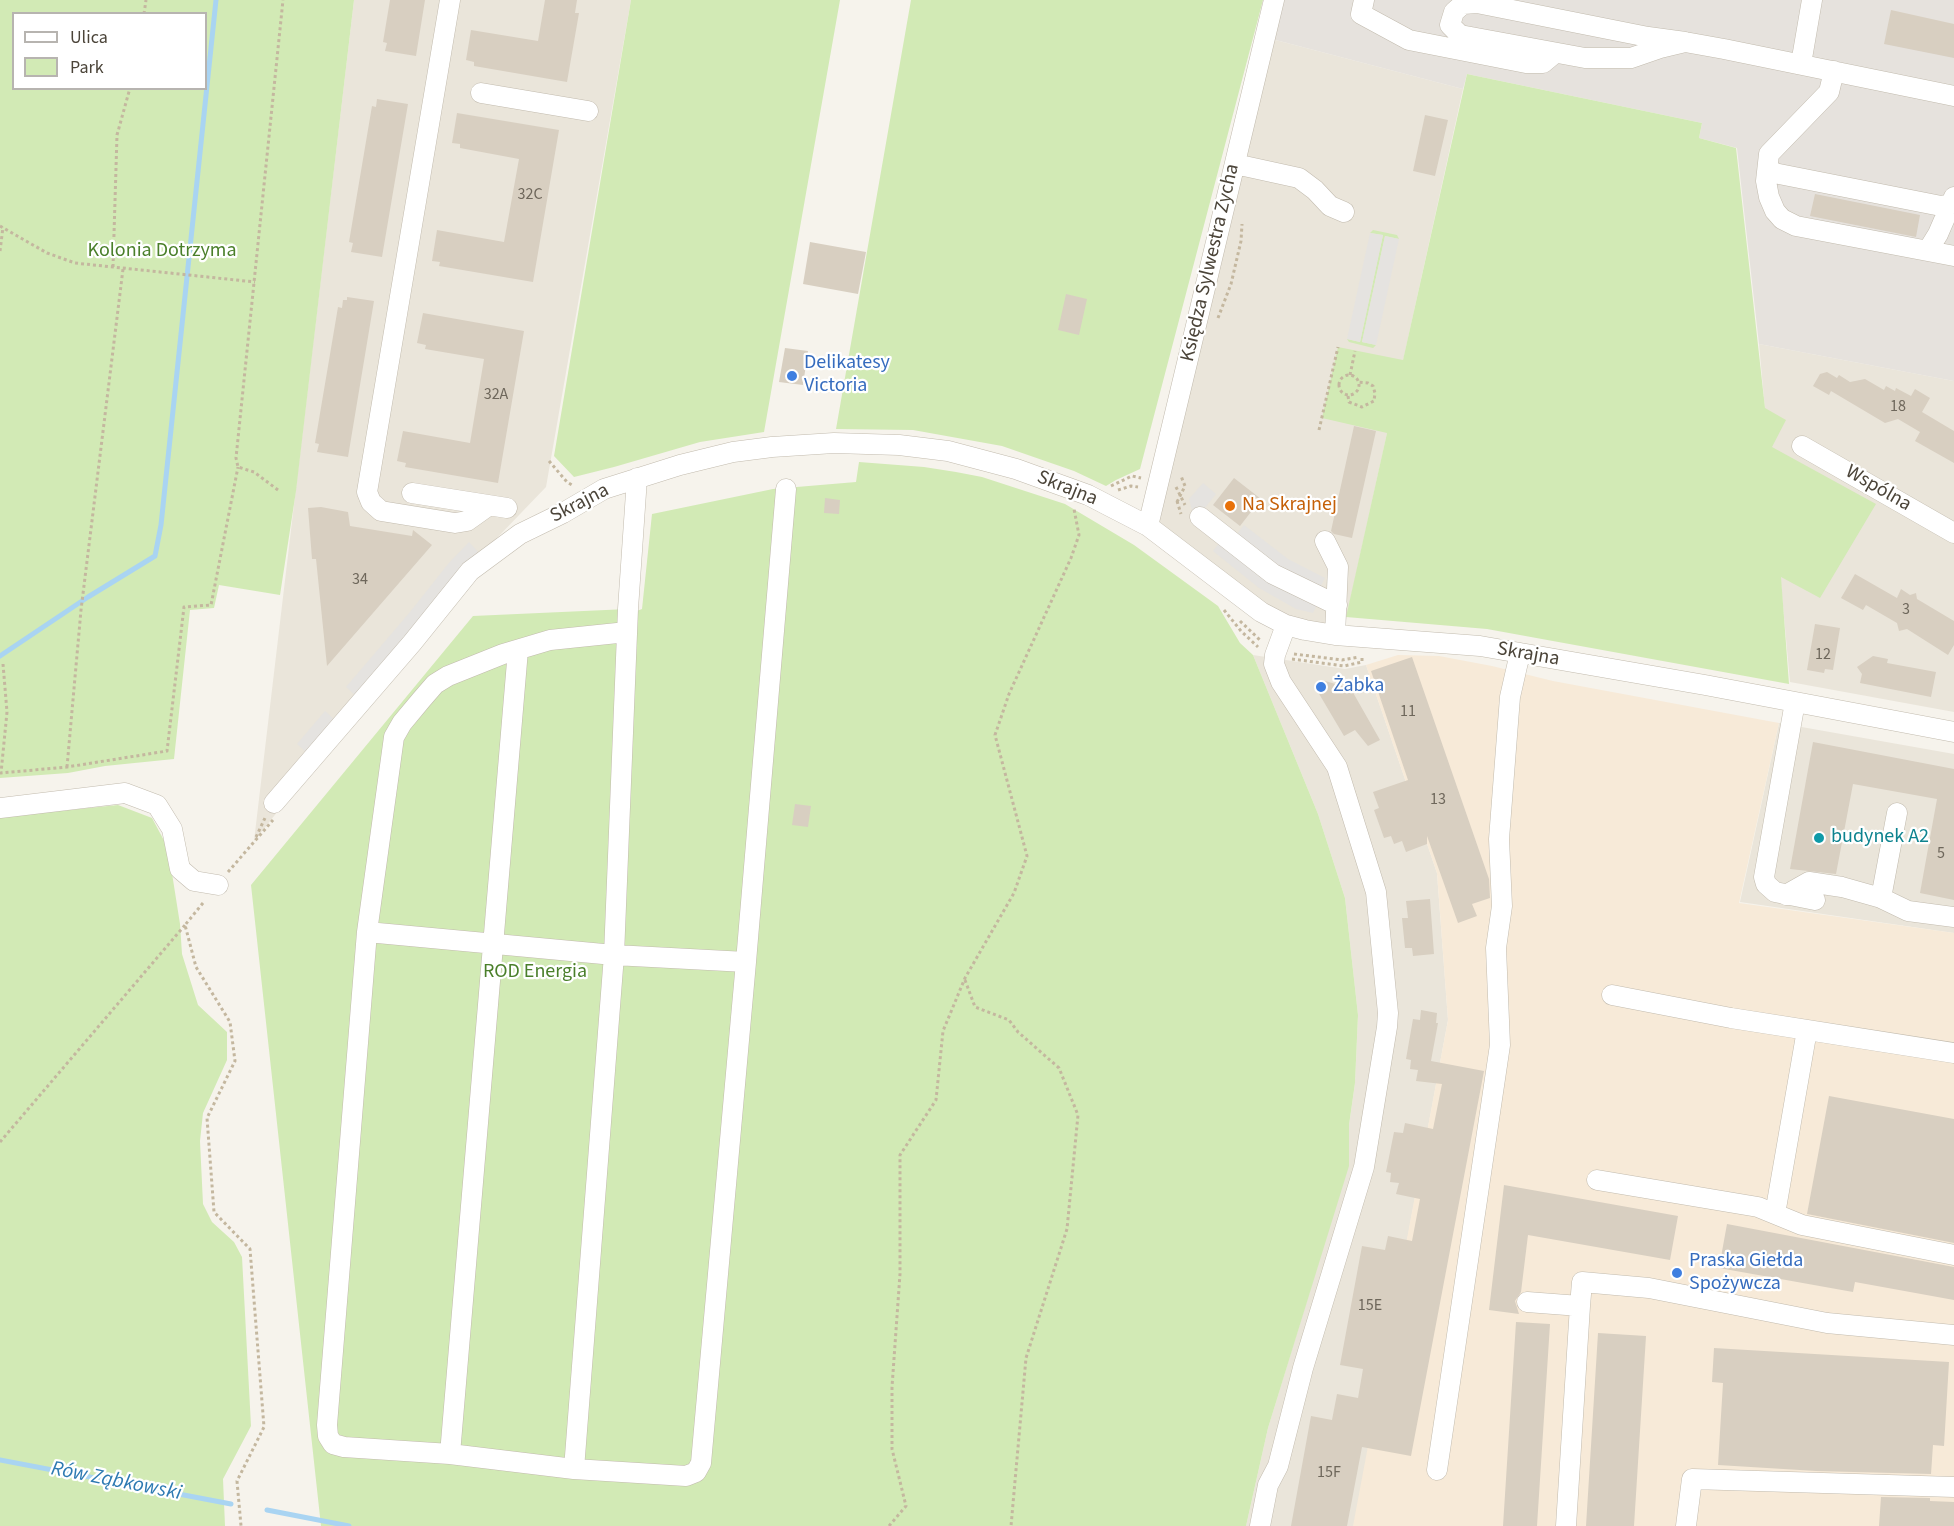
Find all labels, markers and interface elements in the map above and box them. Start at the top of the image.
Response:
legend [12,12,207,90]
text: Ulica [70,25,108,50]
text: Park [70,55,104,80]
street label: Księdza Sylwestra Zycha [1177,162,1245,364]
house number: 32C [517,185,543,205]
park label: Kolonia Dotrzyma [88,240,236,264]
place label: Delikatesy Victoria [804,352,890,399]
marker: Delikatesy Victoria [785,369,799,383]
house number: 32A [484,385,508,405]
house number: 18 [1890,397,1906,417]
street label: Wspólna [1841,461,1915,517]
street label: Skrajna [1033,466,1101,512]
street label: Skrajna [546,479,614,529]
place label: Na Skrajnej [1242,494,1337,518]
marker: Na Skrajnej [1223,499,1237,513]
house number: 34 [352,570,368,590]
house number: 3 [1902,600,1910,620]
street label: Skrajna [1495,638,1561,672]
house number: 12 [1815,645,1831,665]
place label: Żabka [1333,675,1384,699]
marker: Żabka [1314,680,1328,694]
house number: 11 [1400,702,1416,722]
house number: 13 [1430,790,1446,810]
place label: budynek A2 [1831,826,1929,850]
marker: budynek A2 [1812,831,1826,845]
house number: 5 [1937,844,1945,864]
park label: ROD Energia [483,961,587,985]
place label: Praska Giełda Spożywcza [1689,1250,1803,1297]
marker: Praska Giełda Spożywcza [1670,1266,1684,1280]
house number: 15E [1358,1296,1382,1316]
water label: Rów Ząbkowski [49,1457,183,1507]
house number: 15F [1317,1463,1341,1483]

